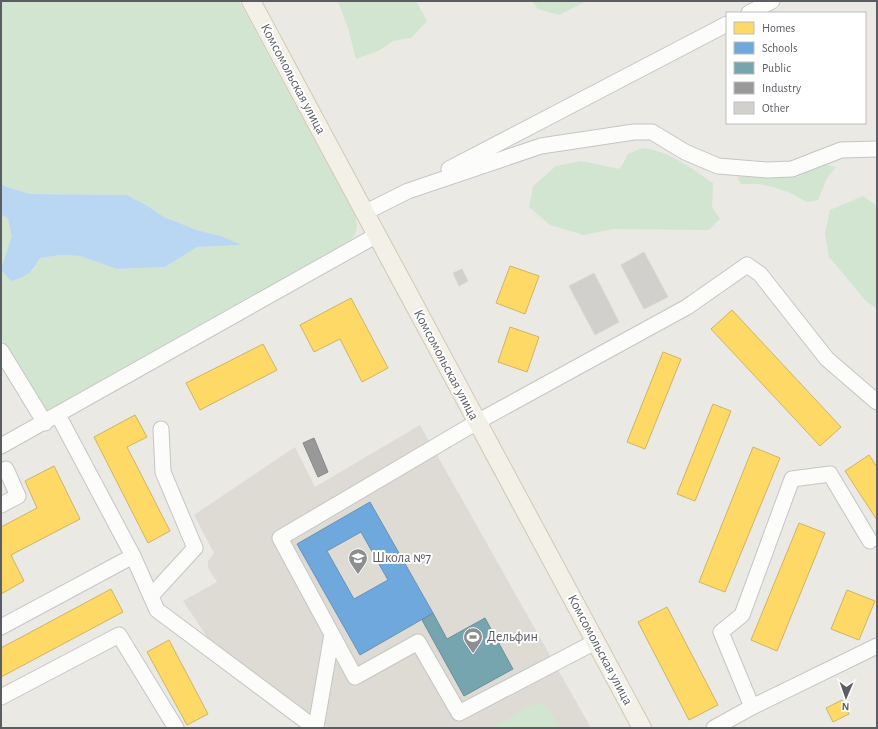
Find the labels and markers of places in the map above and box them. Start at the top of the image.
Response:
school or university icon: Школа №7 [347,547,369,575]
place label: Школа №7 [372,551,431,565]
sports icon: Дельфин [462,626,484,654]
place label: Дельфин [487,630,538,644]

